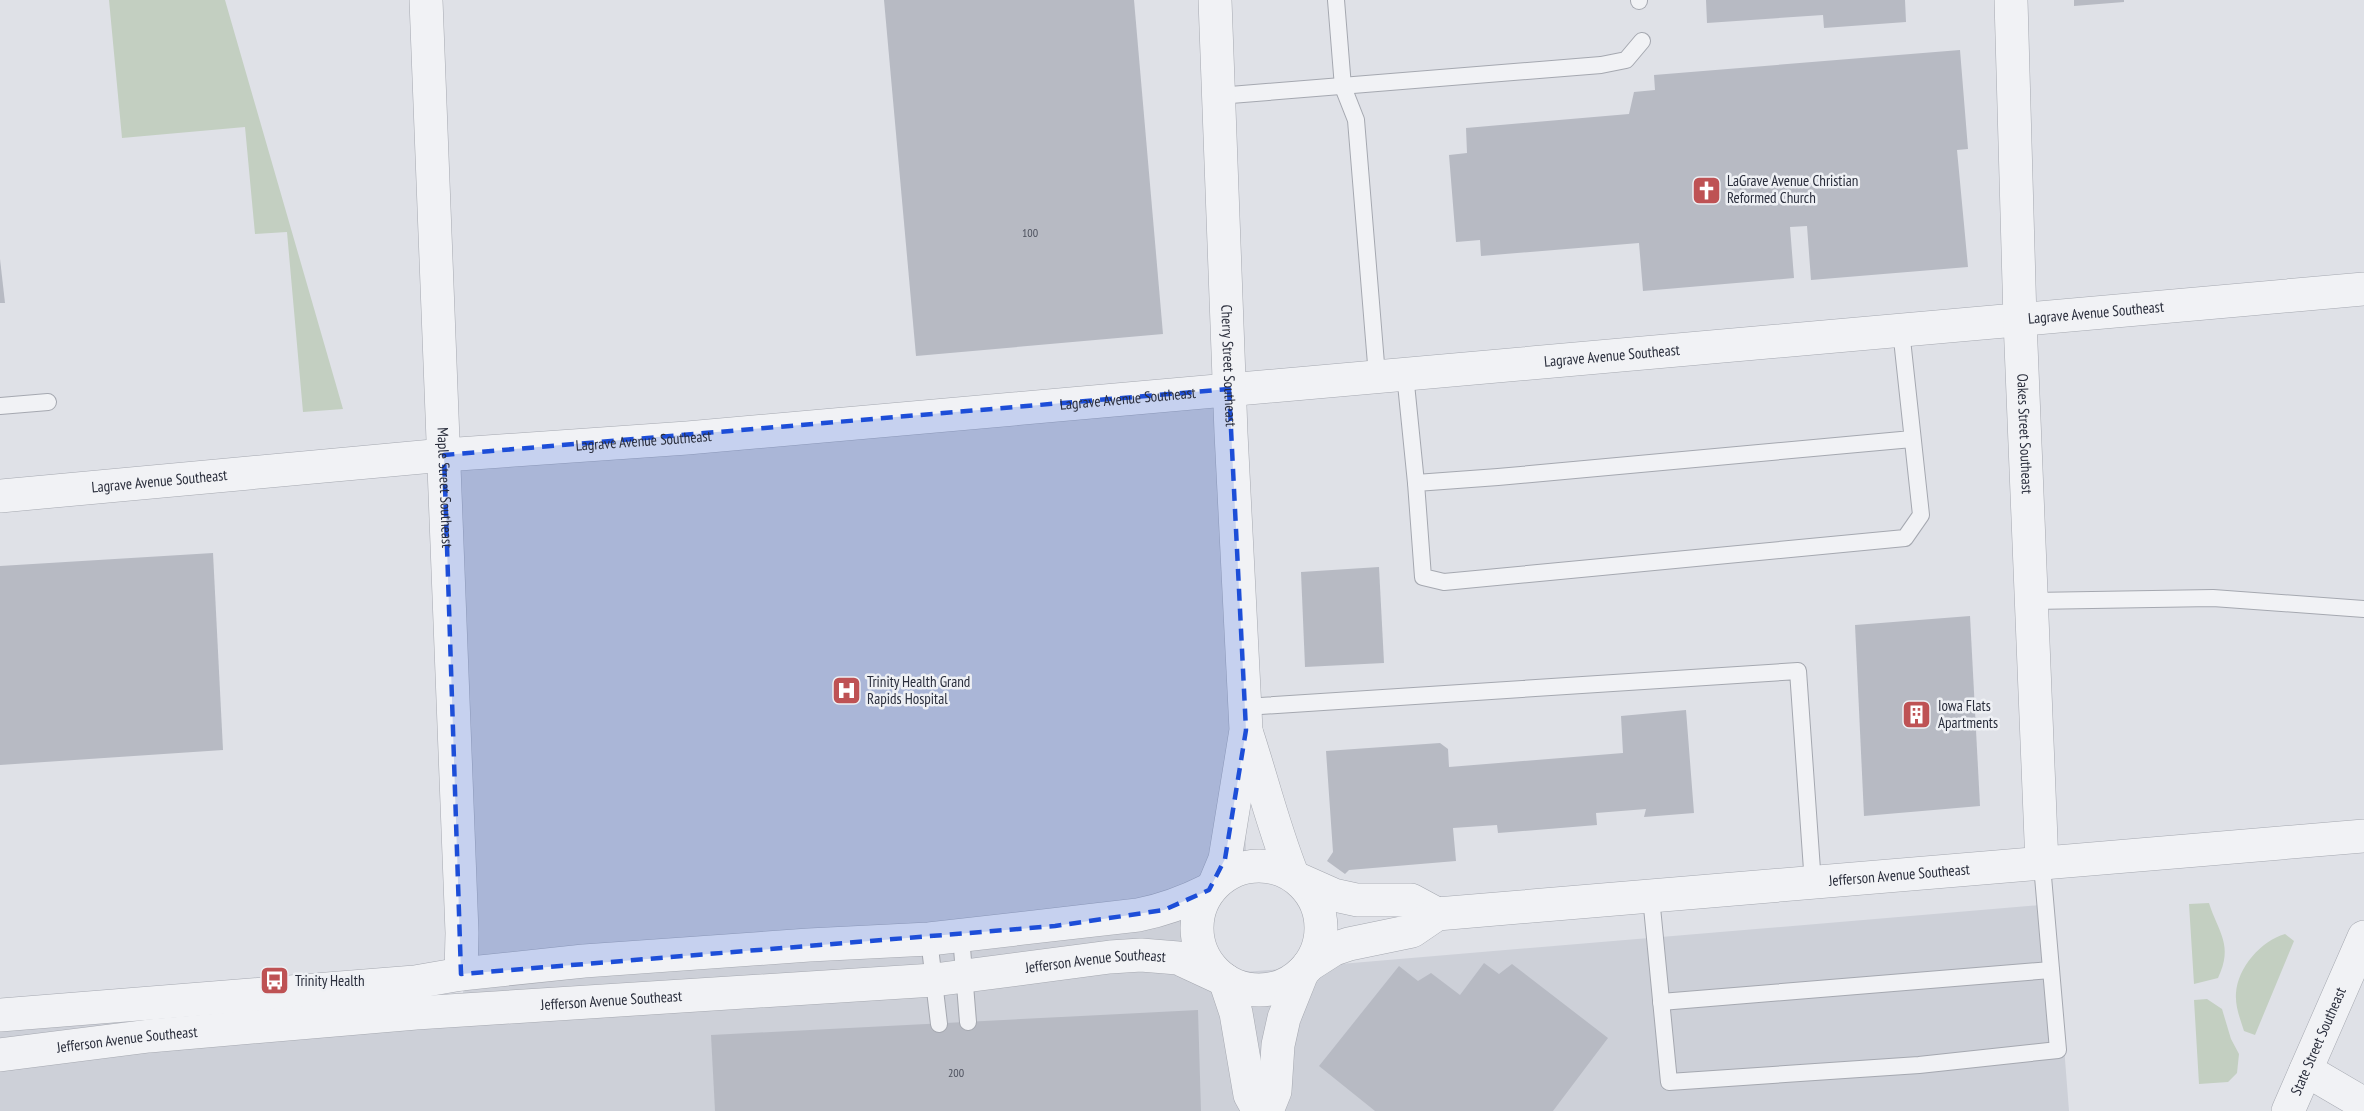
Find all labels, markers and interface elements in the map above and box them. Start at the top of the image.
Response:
place label: LaGrave Avenue Christian Reformed Church [1727,171,1858,207]
church icon: LaGrave Avenue Christian Reformed Church [1690,174,1722,206]
house number: 100 [1022,225,1038,240]
street label: Lagrave Avenue Southeast [2027,297,2165,328]
street label: Cherry Street Southeast [1217,304,1241,427]
street label: Lagrave Avenue Southeast [1543,340,1681,371]
street label: Oakes Street Southeast [2013,373,2037,494]
street label: Lagrave Avenue Southeast [1059,383,1196,414]
street label: Lagrave Avenue Southeast [575,426,712,455]
street label: Maple Street Southeast [433,427,457,548]
street label: Lagrave Avenue Southeast [91,465,228,497]
place label: Trinity Health Grand Rapids Hospital [867,672,970,708]
hospital icon: Trinity Health Grand Rapids Hospital [830,675,862,707]
place label: Iowa Flats Apartments [1938,696,1998,732]
building icon: Iowa Flats Apartments [1901,699,1933,731]
street label: Jefferson Avenue Southeast [1827,859,1971,890]
street label: Jefferson Avenue Southeast [1023,945,1167,977]
bus stop icon: Trinity Health [258,965,290,997]
place label: Trinity Health [295,971,365,990]
street label: State Street Southeast [2286,984,2350,1098]
street label: Jefferson Avenue Southeast [539,986,683,1014]
street label: Jefferson Avenue Southeast [55,1022,198,1057]
house number: 200 [948,1065,964,1080]

